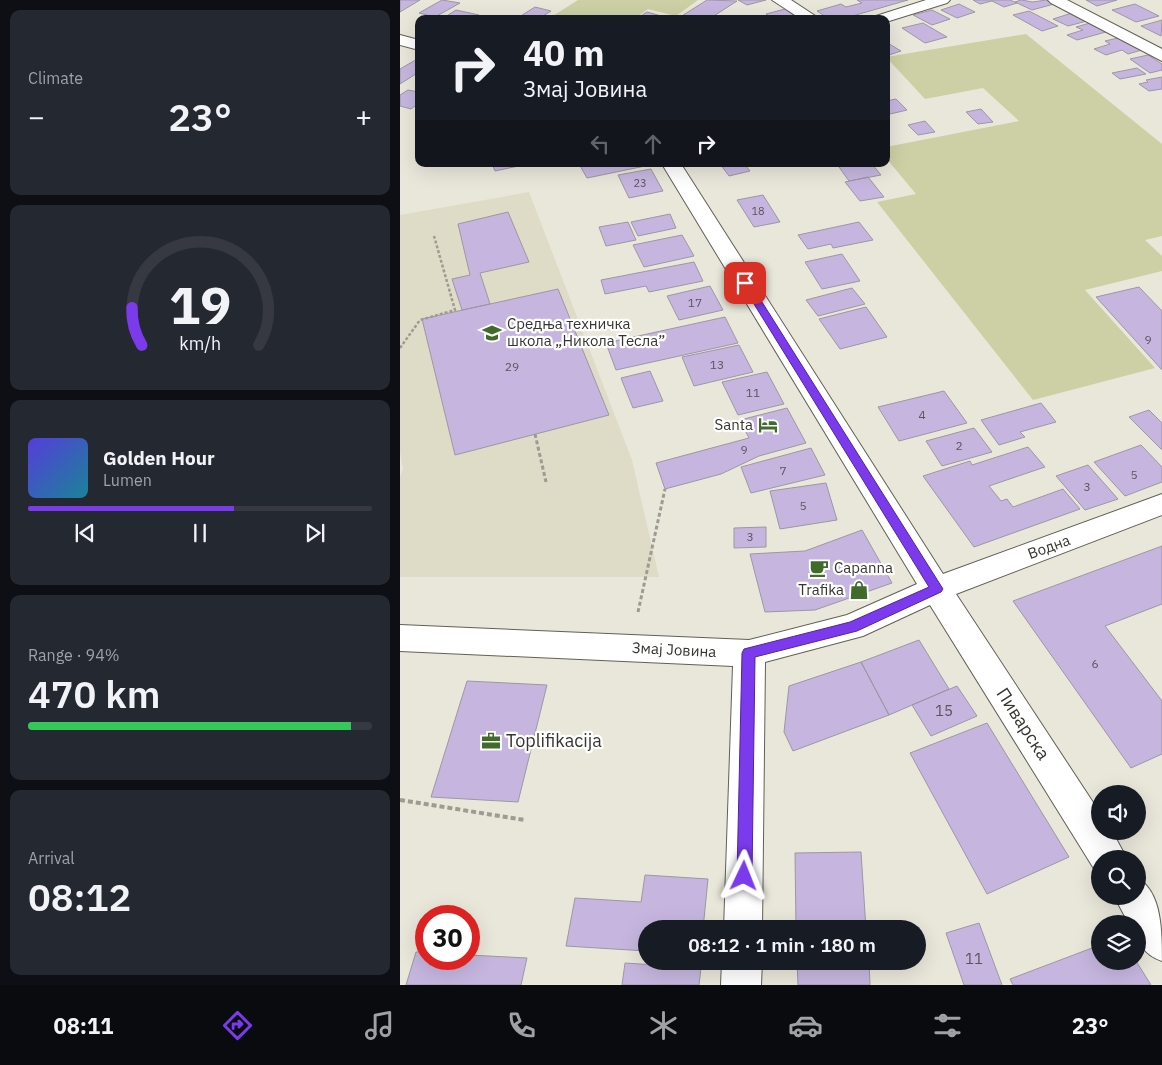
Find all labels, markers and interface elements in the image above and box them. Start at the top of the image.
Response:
text: 40 m [523,30,605,76]
icon: right [440,35,505,100]
text: Climate [28,68,83,88]
text: Змај Јовина [523,74,647,103]
text: 23° [168,92,232,141]
text: − [28,98,45,135]
text: + [355,98,372,135]
icon: left [586,130,614,158]
icon: ahead [639,130,667,158]
icon: right [692,130,720,158]
house number: 23 [633,176,647,190]
house number: 18 [751,204,765,218]
pin [724,262,766,304]
icon: arrive [731,269,759,297]
text: 19 [169,271,231,338]
house number: 17 [688,295,702,310]
place label: Средња техничка школа „Никола Тесла” [507,314,665,350]
school or university icon: Средња техничка школа „Никола Тесла” [481,322,503,344]
text: km/h [179,332,221,355]
house number: 9 [1144,332,1152,347]
house number: 13 [710,357,724,372]
house number: 29 [505,359,519,374]
house number: 11 [746,385,760,400]
house number: 4 [918,407,926,422]
hotel icon: Santa [757,414,779,436]
place label: Santa [714,415,753,434]
house number: 2 [955,438,963,453]
house number: 9 [740,442,748,457]
text: Golden Hour [103,446,215,470]
house number: 7 [779,463,787,478]
house number: 5 [1130,467,1138,482]
text: Lumen [103,470,152,490]
house number: 3 [1083,479,1091,494]
house number: 5 [799,498,807,513]
icon: previous [71,519,99,547]
icon: pause [186,519,214,547]
icon: next [301,519,329,547]
house number: 3 [746,529,754,544]
street label: Водна [1025,530,1073,563]
cafe icon: Capanna [808,557,830,579]
place label: Capanna [834,558,893,577]
shop icon: Trafika [848,579,870,601]
place label: Trafika [798,580,844,599]
street label: Змај Јовина [631,638,717,661]
text: Range · 94% [28,645,120,665]
house number: 6 [1091,656,1099,671]
text: 470 km [28,669,160,718]
street label: Пиварска [992,683,1055,764]
house number: 15 [935,701,953,720]
place label: Toplifikacija [506,729,602,752]
office icon: Toplifikacija [480,730,502,752]
map controls [1091,785,1146,970]
button: sound [1091,785,1146,840]
text: Arrival [28,848,75,868]
position arrow [717,849,769,901]
button: search [1091,850,1146,905]
text: 08:12 [28,872,131,921]
speed limit sign: 30 [415,905,480,970]
button: layers [1091,915,1146,970]
text: 08:12 · 1 min · 180 m [688,933,876,957]
house number: 11 [965,949,983,968]
icon: directions [220,1008,255,1043]
icon: music [362,1008,397,1043]
icon: phone [504,1008,539,1043]
icon: climate [646,1008,681,1043]
icon: car [788,1008,823,1043]
icon: filters [930,1008,965,1043]
text: 08:11 [53,1011,114,1040]
text: 23° [1072,1011,1108,1040]

